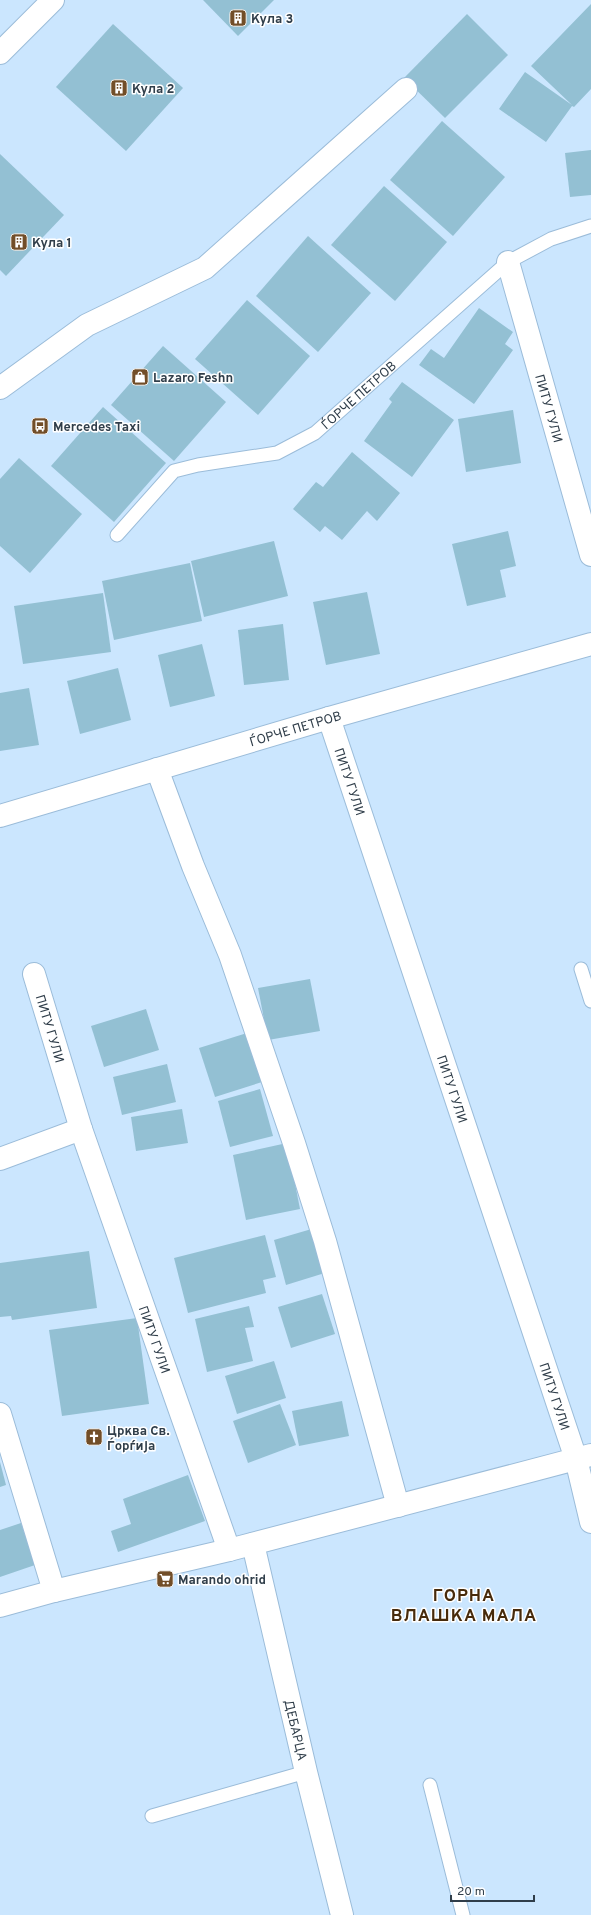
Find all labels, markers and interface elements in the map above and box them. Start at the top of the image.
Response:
building icon: Кула 3 [228,8,248,28]
place label: Кула 3 [251,12,293,28]
building icon: Кула 2 [109,78,129,98]
place label: Кула 2 [132,82,175,98]
building icon: Кула 1 [9,232,29,252]
place label: Кула 1 [32,236,72,252]
street label: ЃОРЧЕ ПЕТРОВ [317,359,400,434]
shop icon: Lazaro Feshn [130,367,150,387]
place label: Lazaro Feshn [153,371,233,387]
street label: ПИТУ ГУЛИ [530,373,565,445]
bus stop icon: Mercedes Taxi [30,416,50,436]
place label: Mercedes Taxi [53,420,140,436]
street label: ЃОРЧЕ ПЕТРОВ [247,709,344,751]
street label: ПИТУ ГУЛИ [330,746,367,818]
street label: ПИТУ ГУЛИ [31,993,67,1065]
street label: ПИТУ ГУЛИ [432,1054,469,1126]
street label: ПИТУ ГУЛИ [134,1304,172,1376]
street label: ПИТУ ГУЛИ [534,1361,572,1433]
place label: Црква Св. Ѓoрѓијa [107,1424,170,1455]
church icon: Црква Св. Ѓoрѓијa [84,1427,104,1447]
supermarket icon: Marando ohrid [155,1569,175,1589]
place label: Marando ohrid [178,1573,266,1589]
district label: ГОРНА ВЛАШКА МАЛА [391,1586,537,1628]
street label: ДЕБАРЦА [279,1698,309,1763]
scale bar [451,1877,534,1903]
text: 20 m [457,1884,485,1900]

